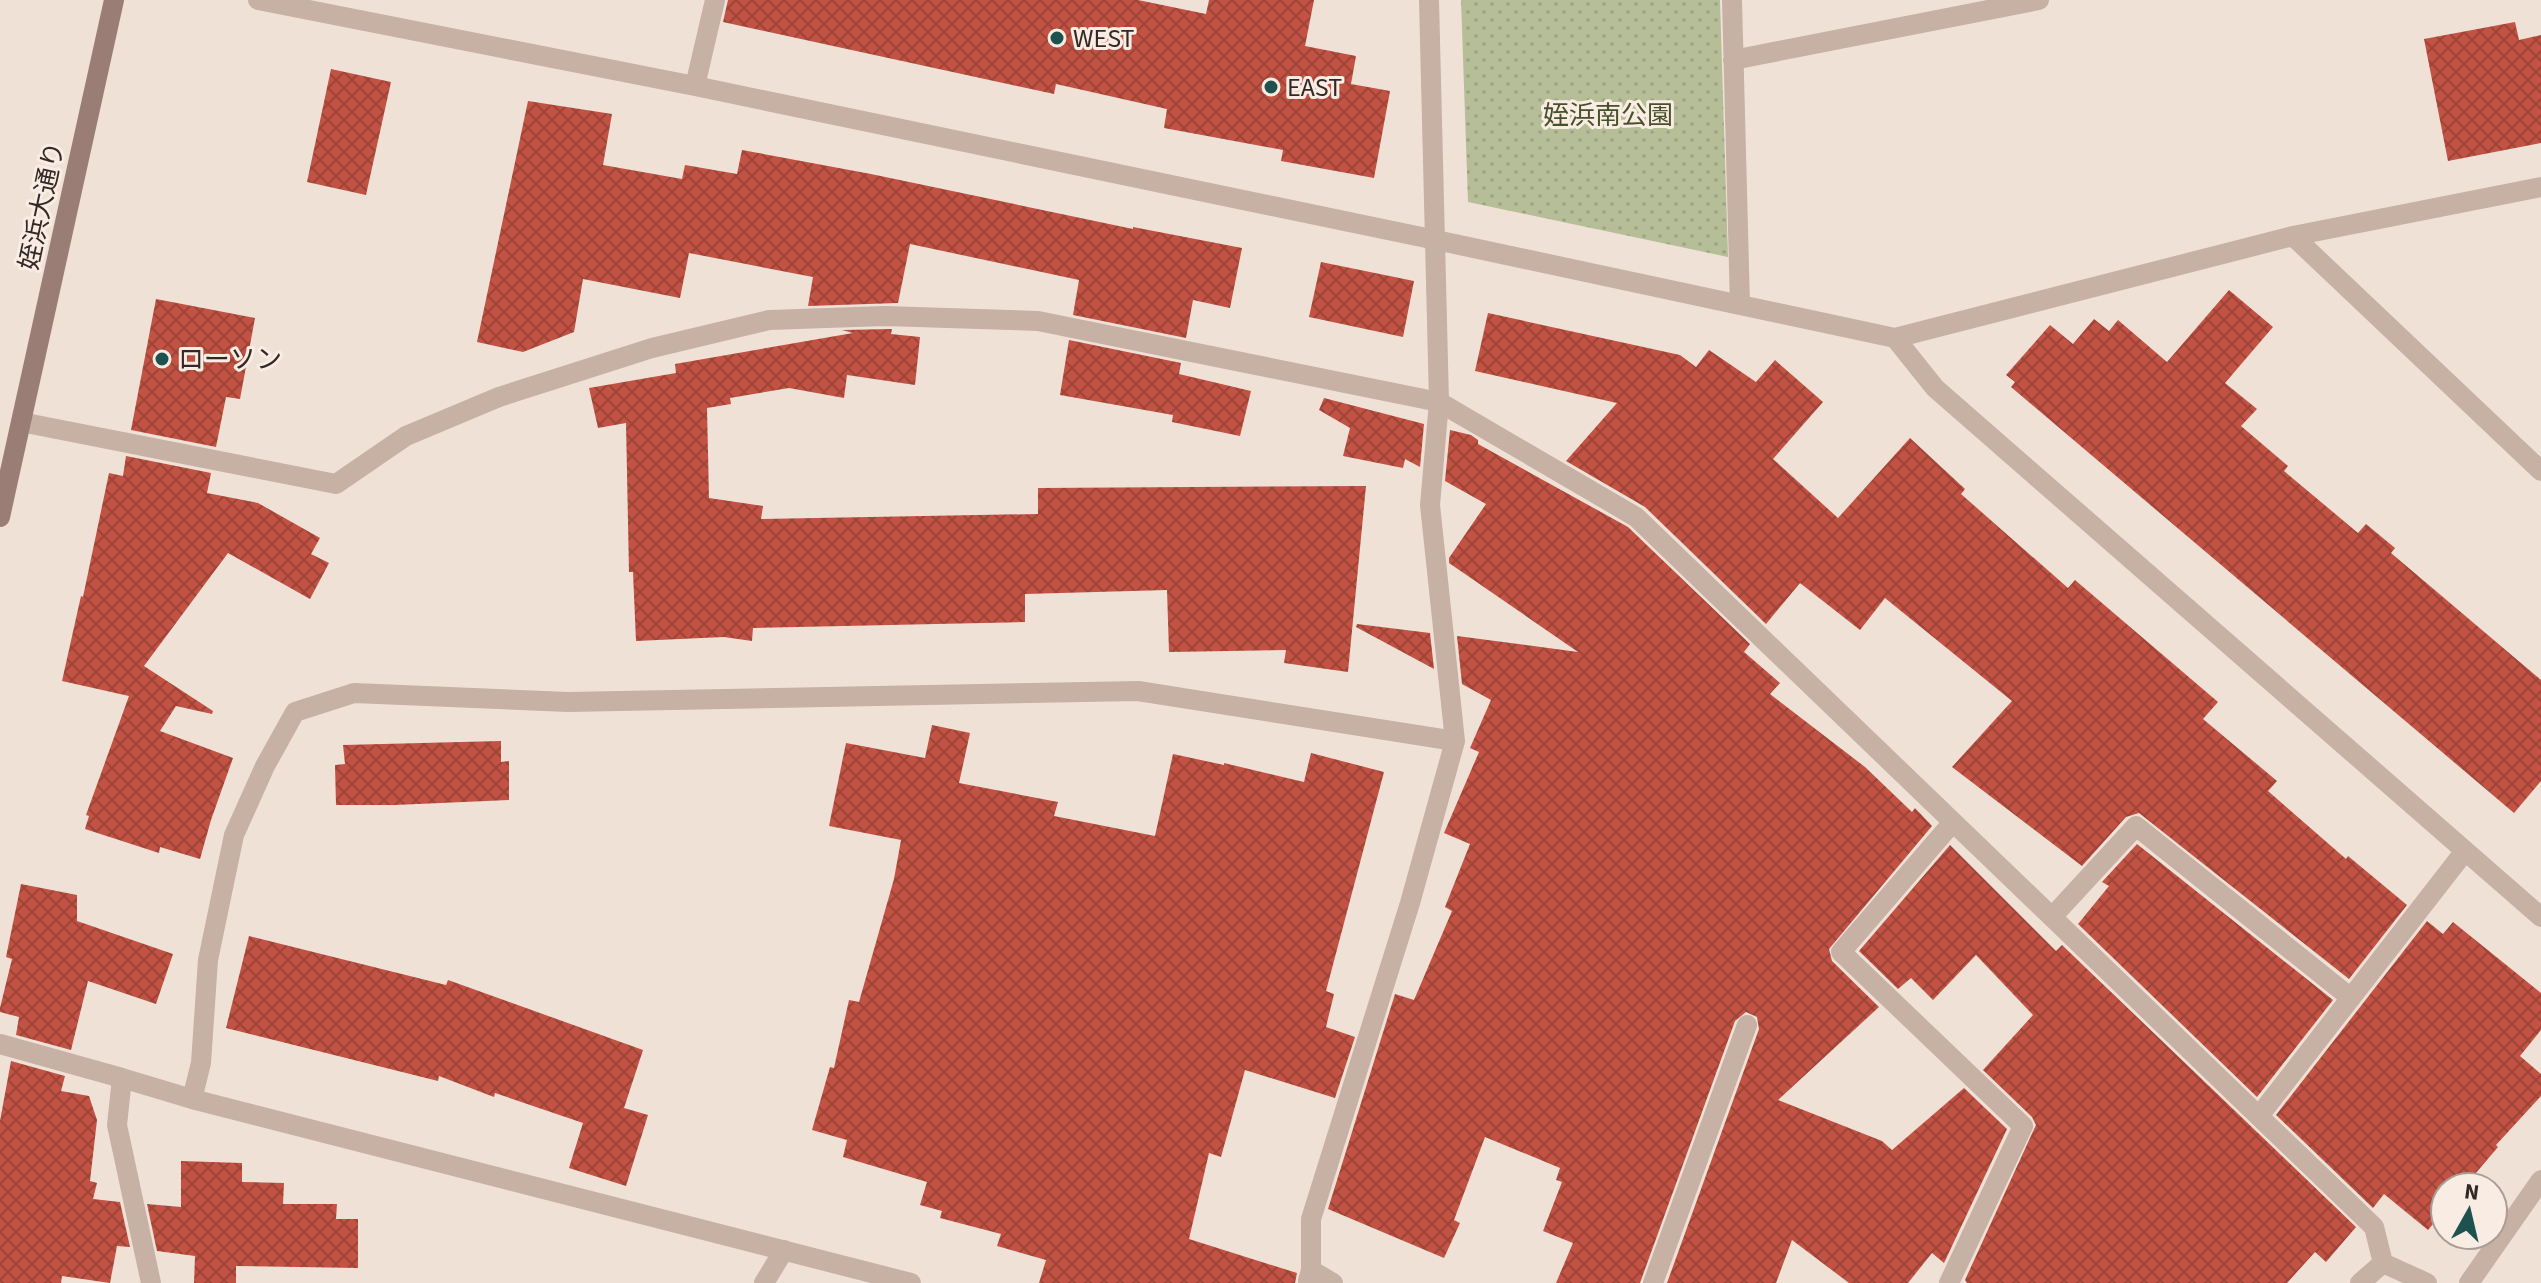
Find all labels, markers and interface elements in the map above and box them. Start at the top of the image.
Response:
place label: WEST [1073,20,1135,57]
marker: WEST [1048,29,1066,47]
place label: EAST [1287,69,1342,106]
marker: EAST [1262,78,1280,96]
park label: 姪浜南公園 [1543,97,1673,134]
street label: 姪浜大通り [10,139,74,273]
place label: ローソン [178,341,282,378]
marker: ローソン [153,350,171,368]
north arrow [2429,1171,2509,1251]
text: N [2462,1175,2481,1209]

